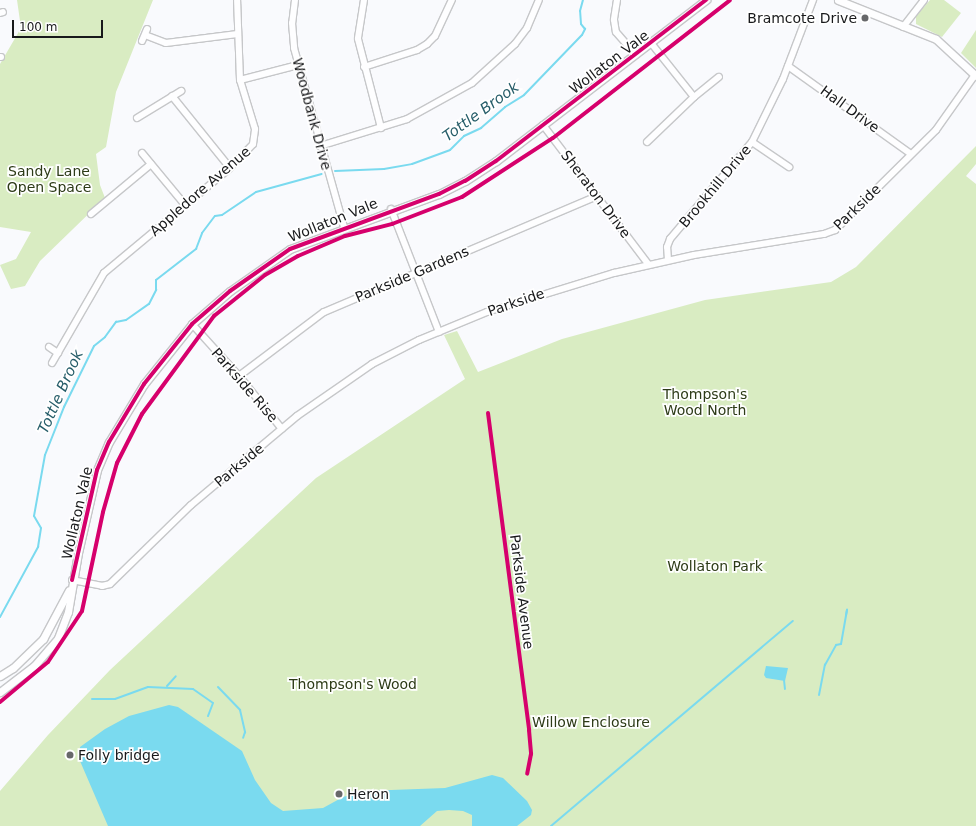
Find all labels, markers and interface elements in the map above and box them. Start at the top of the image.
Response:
place label: Bramcote Drive [747,10,857,26]
scale bar [14,12,105,38]
marker: Bramcote Drive [860,13,870,23]
text: 100 m [19,20,57,34]
street label: Wollaton Vale [566,27,652,97]
street label: Woodbank Drive [289,56,335,172]
water label: Tottle Brook [439,78,523,146]
street label: Hall Drive [817,82,883,136]
street label: Brookhill Drive [676,141,754,231]
street label: Appledore Avenue [146,143,254,239]
street label: Sheraton Drive [558,147,634,241]
park label: Sandy Lane Open Space [7,163,91,196]
street label: Parkside [830,180,884,234]
street label: Wollaton Vale [286,194,380,246]
street label: Parkside Gardens [353,242,471,306]
street label: Parkside [485,284,547,320]
street label: Parkside Rise [208,344,282,426]
water label: Tottle Brook [34,347,88,437]
park label: Thompson's Wood North [663,386,747,418]
street label: Parkside [211,440,267,490]
street label: Wollaton Vale [58,465,96,561]
street label: Parkside Avenue [507,534,537,650]
park label: Wollaton Park [667,558,763,574]
park label: Thompson's Wood [289,676,417,692]
park label: Willow Enclosure [532,714,650,730]
place label: Folly bridge [78,747,160,763]
marker: Folly bridge [65,750,75,760]
place label: Heron [347,786,389,802]
marker: Heron [334,789,344,799]

